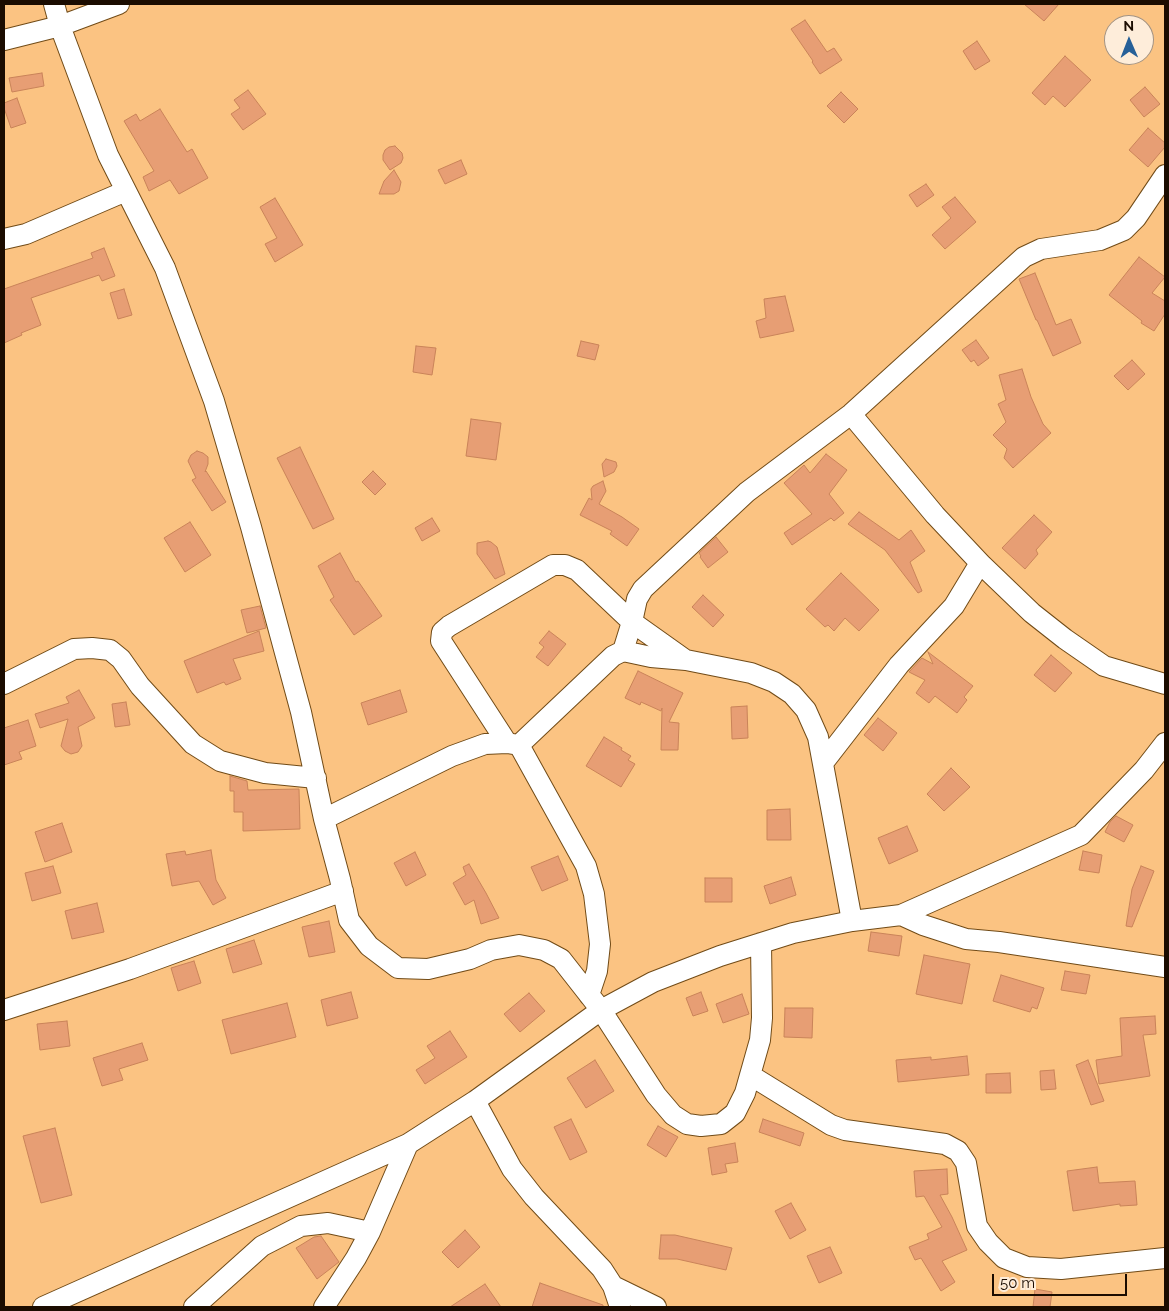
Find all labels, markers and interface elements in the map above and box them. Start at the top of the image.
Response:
north arrow [1104,15,1154,65]
text: N [1123,18,1134,34]
scale bar [994,1264,1129,1296]
text: 50 m [1000,1274,1035,1292]

